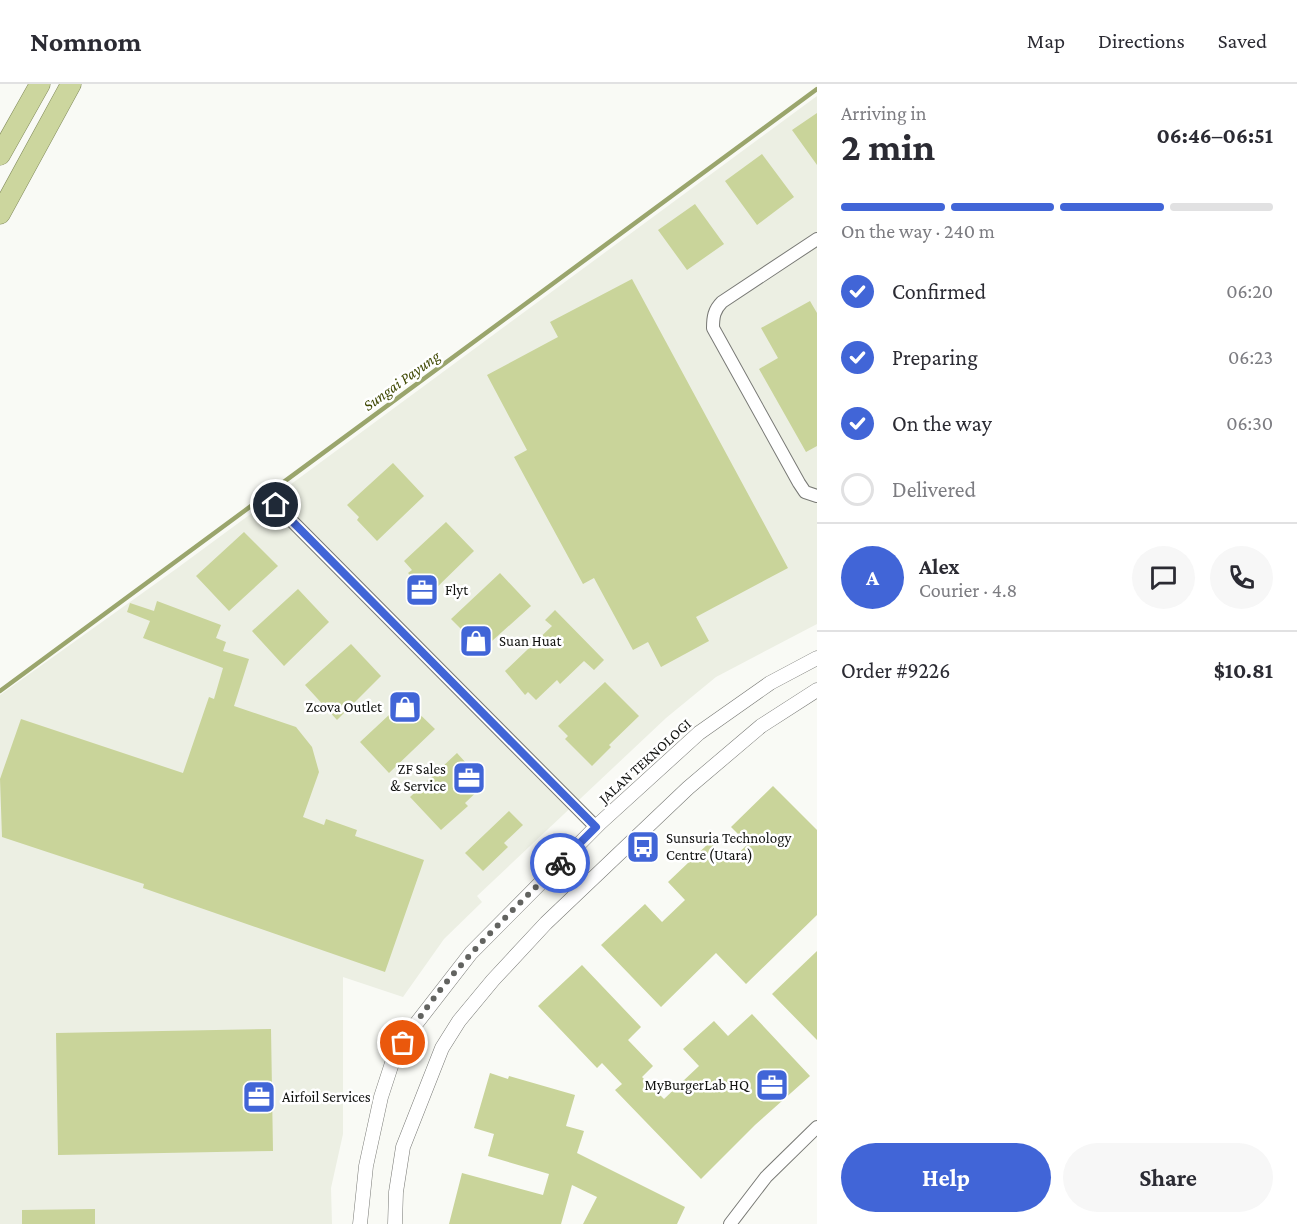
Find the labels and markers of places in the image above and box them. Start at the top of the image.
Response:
pin [250,479,301,530]
office icon: Flyt [404,572,440,608]
place label: Flyt [445,582,469,599]
shop icon: Suan Huat [458,623,494,659]
place label: Suan Huat [499,633,563,649]
shop icon: Zcova Outlet [387,689,423,725]
place label: Zcova Outlet [306,699,383,715]
office icon: ZF Sales & Service [451,760,487,796]
place label: ZF Sales & Service [390,761,446,794]
bus stop icon: Sunsuria Technology Centre (Utara) [625,829,661,865]
place label: Sunsuria Technology Centre (Utara) [666,830,791,864]
pin [377,1017,428,1068]
office icon: MyBurgerLab HQ [754,1067,790,1103]
place label: MyBurgerLab HQ [644,1077,750,1094]
office icon: Airfoil Services [241,1079,277,1115]
place label: Airfoil Services [282,1089,371,1105]

